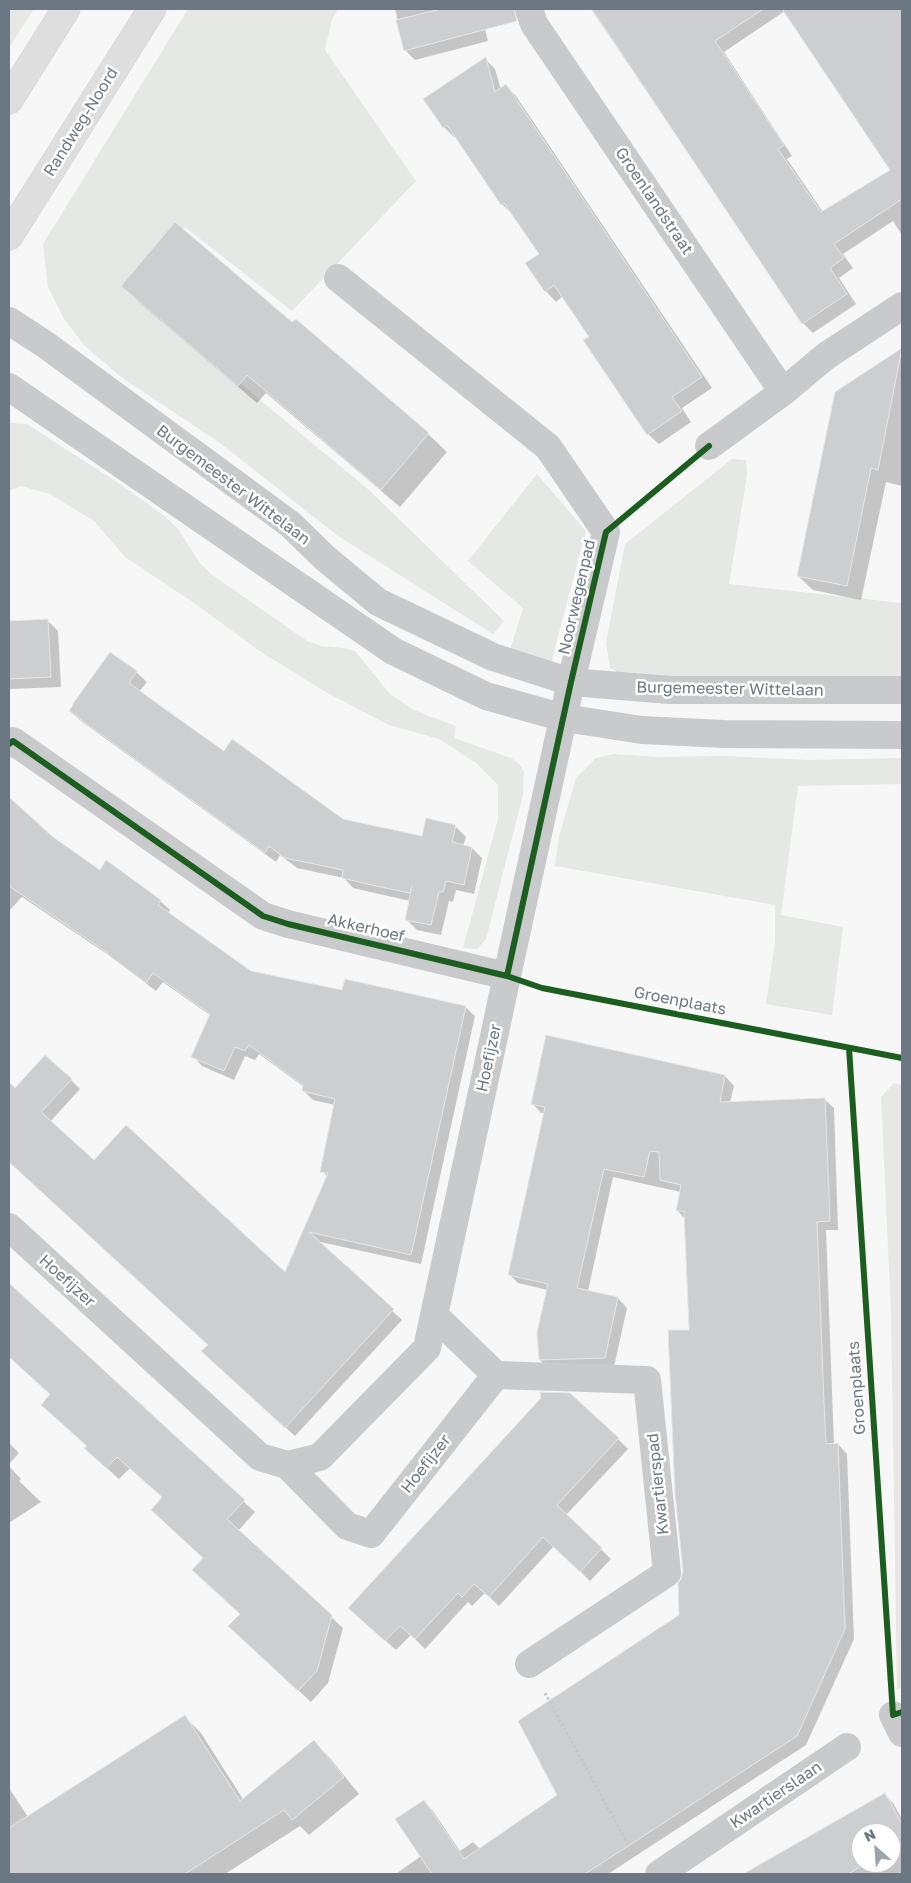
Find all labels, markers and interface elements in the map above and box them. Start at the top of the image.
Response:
street label: Randweg-Noord [40,64,122,180]
street label: Groenlandstraat [611,144,697,258]
street label: Burgemeester Wittelaan [152,421,314,549]
street label: Noorwegenpad [554,538,600,656]
street label: Burgemeester Wittelaan [636,678,824,700]
street label: Akkerhoef [326,910,406,946]
street label: Groenplaats [632,983,728,1019]
street label: Hoefijzer [472,1022,506,1094]
street label: Hoefijzer [35,1251,99,1311]
street label: Groenplaats [844,1341,870,1435]
street label: Hoefijzer [397,1431,455,1497]
street label: Kwartierspad [643,1432,673,1536]
street label: Kwartierslaan [726,1757,826,1833]
north arrow [851,1823,901,1873]
text: N [861,1825,878,1845]

